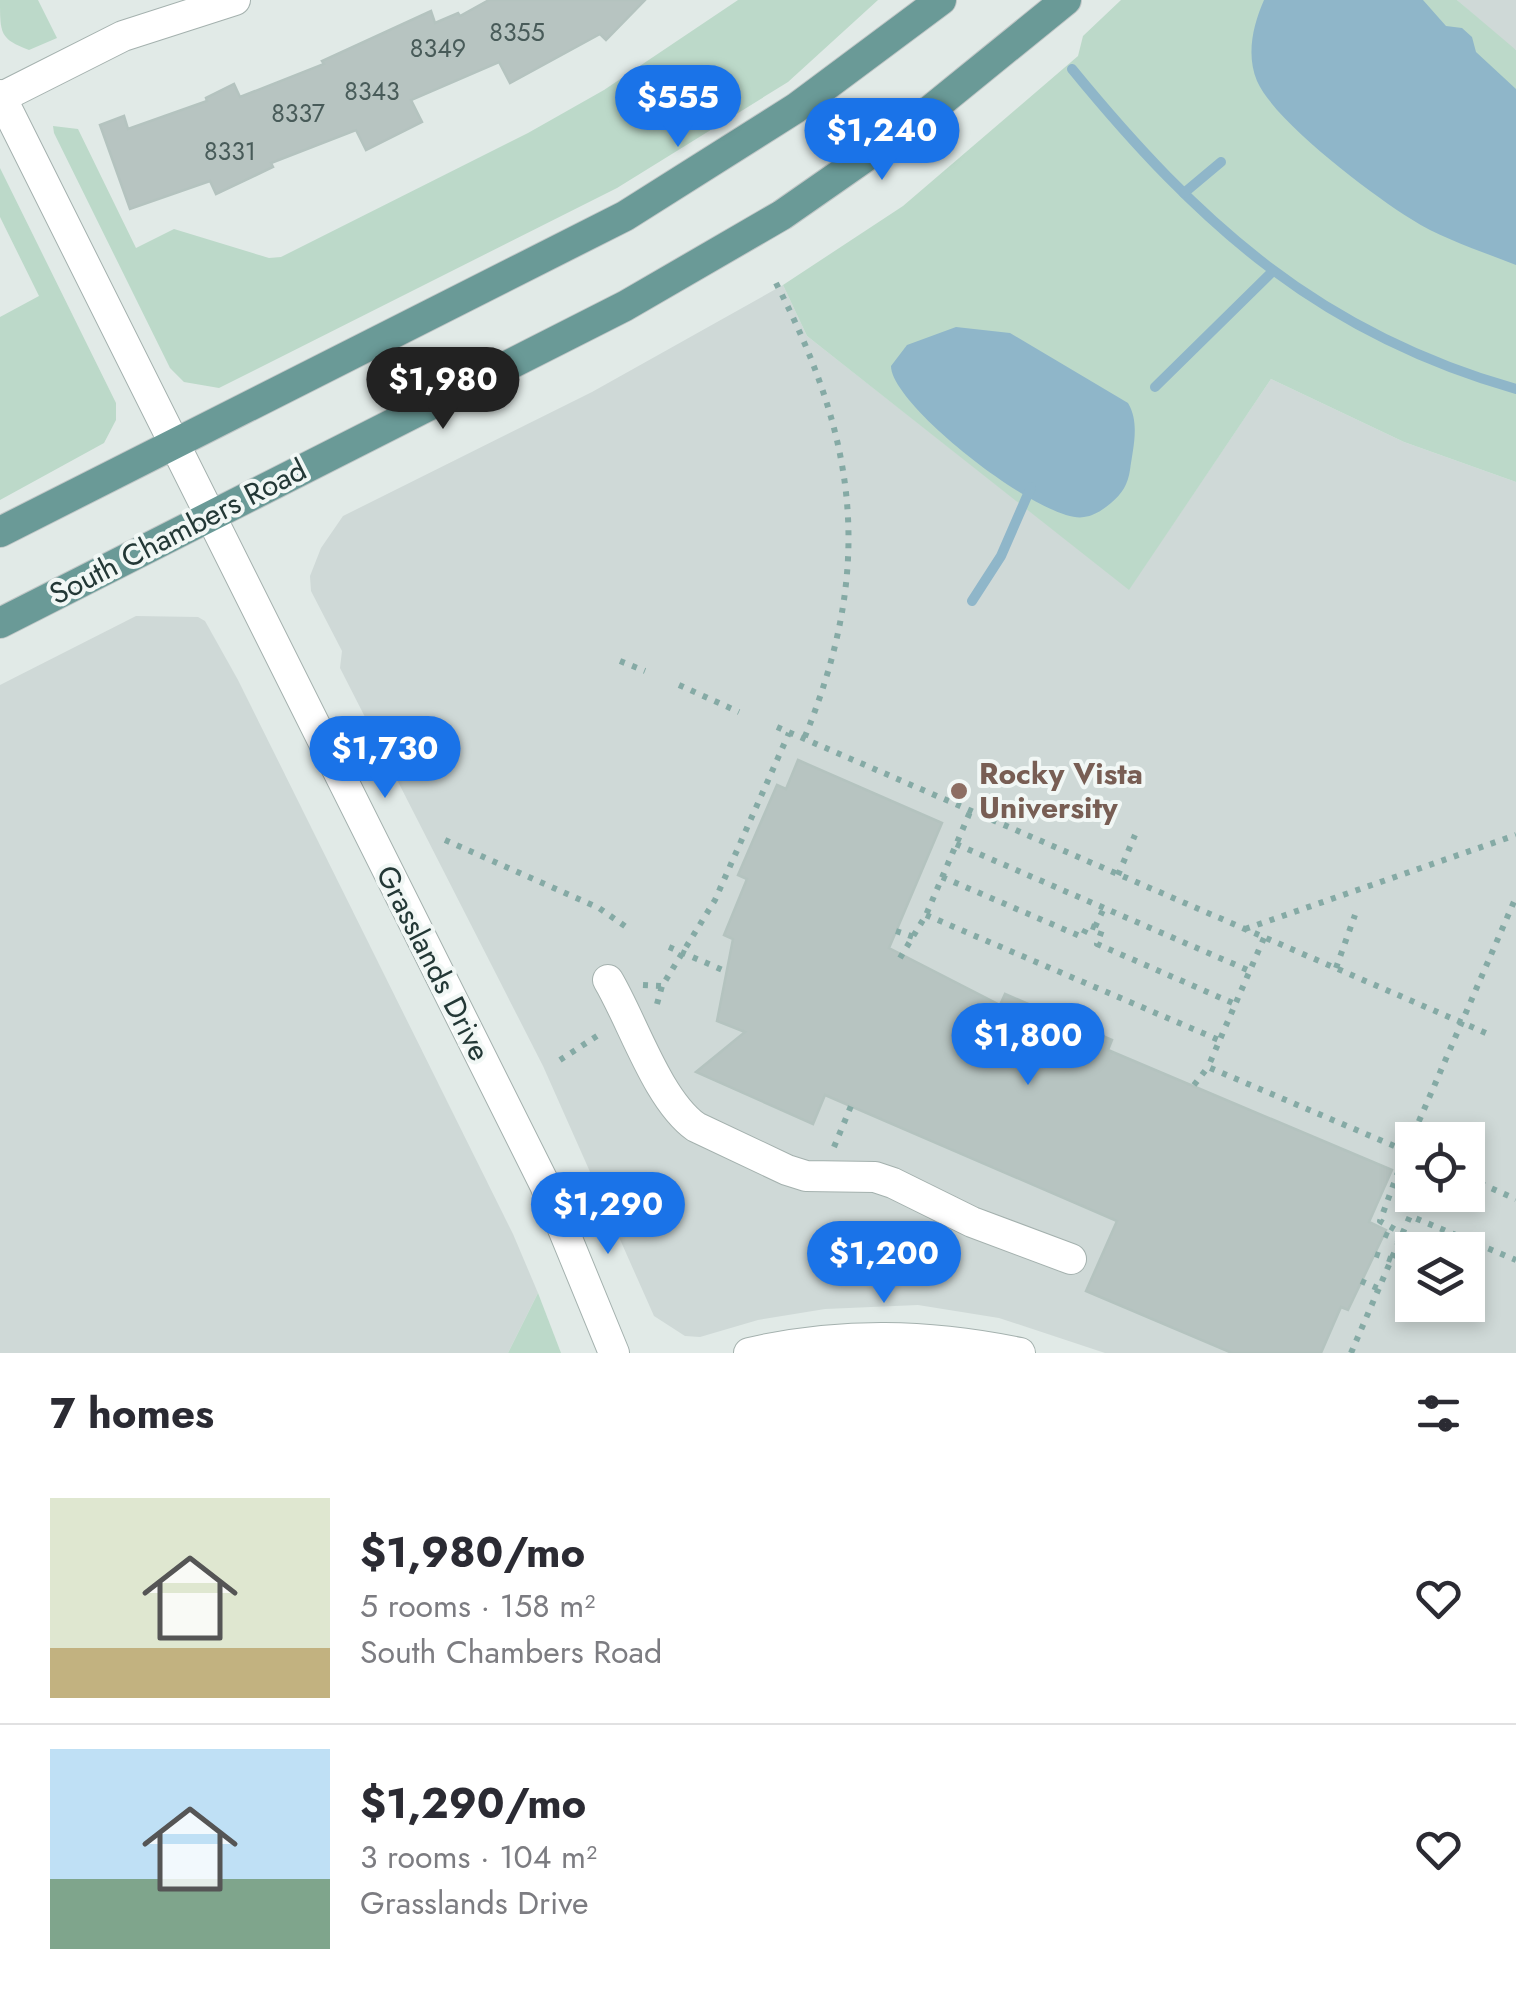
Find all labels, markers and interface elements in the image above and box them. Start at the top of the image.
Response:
house number: 8355 [489,14,545,50]
house number: 8349 [410,30,466,66]
pin: $555 [619,65,737,150]
house number: 8343 [344,73,400,109]
text: $555 [637,74,719,120]
house number: 8337 [271,95,325,131]
pin: $1,240 [801,98,963,183]
text: $1,240 [826,107,938,153]
house number: 8331 [204,133,256,169]
pin: $1,980 [362,347,524,432]
text: $1,980 [388,356,498,402]
street label: South Chambers Road [42,448,314,615]
pin: $1,730 [304,716,466,801]
text: $1,730 [332,725,438,771]
place label: Rocky Vista University [979,752,1143,829]
marker: Rocky Vista University [948,780,970,802]
street label: Grasslands Drive [366,858,501,1068]
pin: $1,800 [947,1003,1109,1088]
text: $1,800 [974,1012,1083,1058]
map controls [1395,1122,1485,1322]
button: locate [1395,1122,1485,1212]
pin: $1,290 [527,1172,689,1257]
text: $1,290 [553,1181,663,1227]
pin: $1,200 [803,1221,965,1306]
text: $1,200 [829,1230,939,1276]
button: layers [1395,1232,1485,1322]
text: 7 homes [50,1383,214,1444]
icon: filters [1411,1386,1466,1441]
text: $1,980/mo [360,1522,585,1583]
icon: home [130,1538,250,1658]
icon: heart [1411,1571,1466,1626]
text: 5 rooms · 158 m² [360,1583,595,1629]
text: South Chambers Road [360,1629,662,1675]
text: $1,290/mo [360,1773,586,1834]
icon: home [130,1789,250,1909]
icon: heart [1411,1822,1466,1877]
text: 3 rooms · 104 m² [360,1834,597,1880]
text: Grasslands Drive [360,1880,588,1926]

